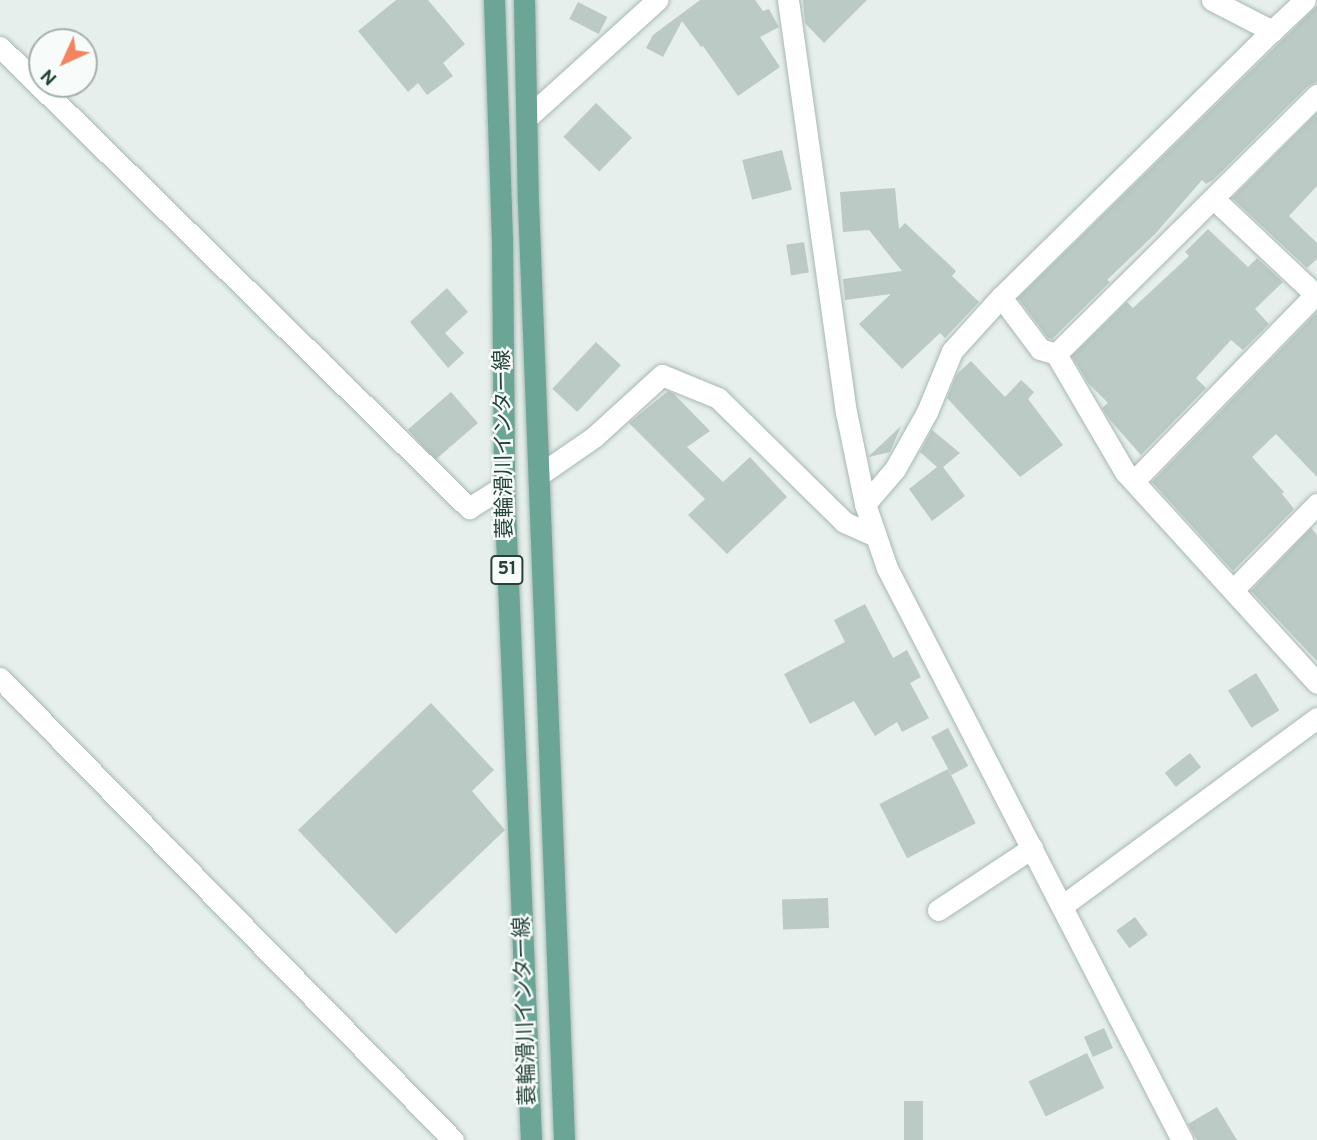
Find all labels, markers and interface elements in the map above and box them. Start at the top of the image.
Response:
north arrow [28,28,98,98]
text: N [36,63,63,90]
street label: 蓑輪滑川インター線 [491,349,519,539]
road number: 51 [490,554,524,586]
street label: 蓑輪滑川インター線 [510,916,542,1106]

